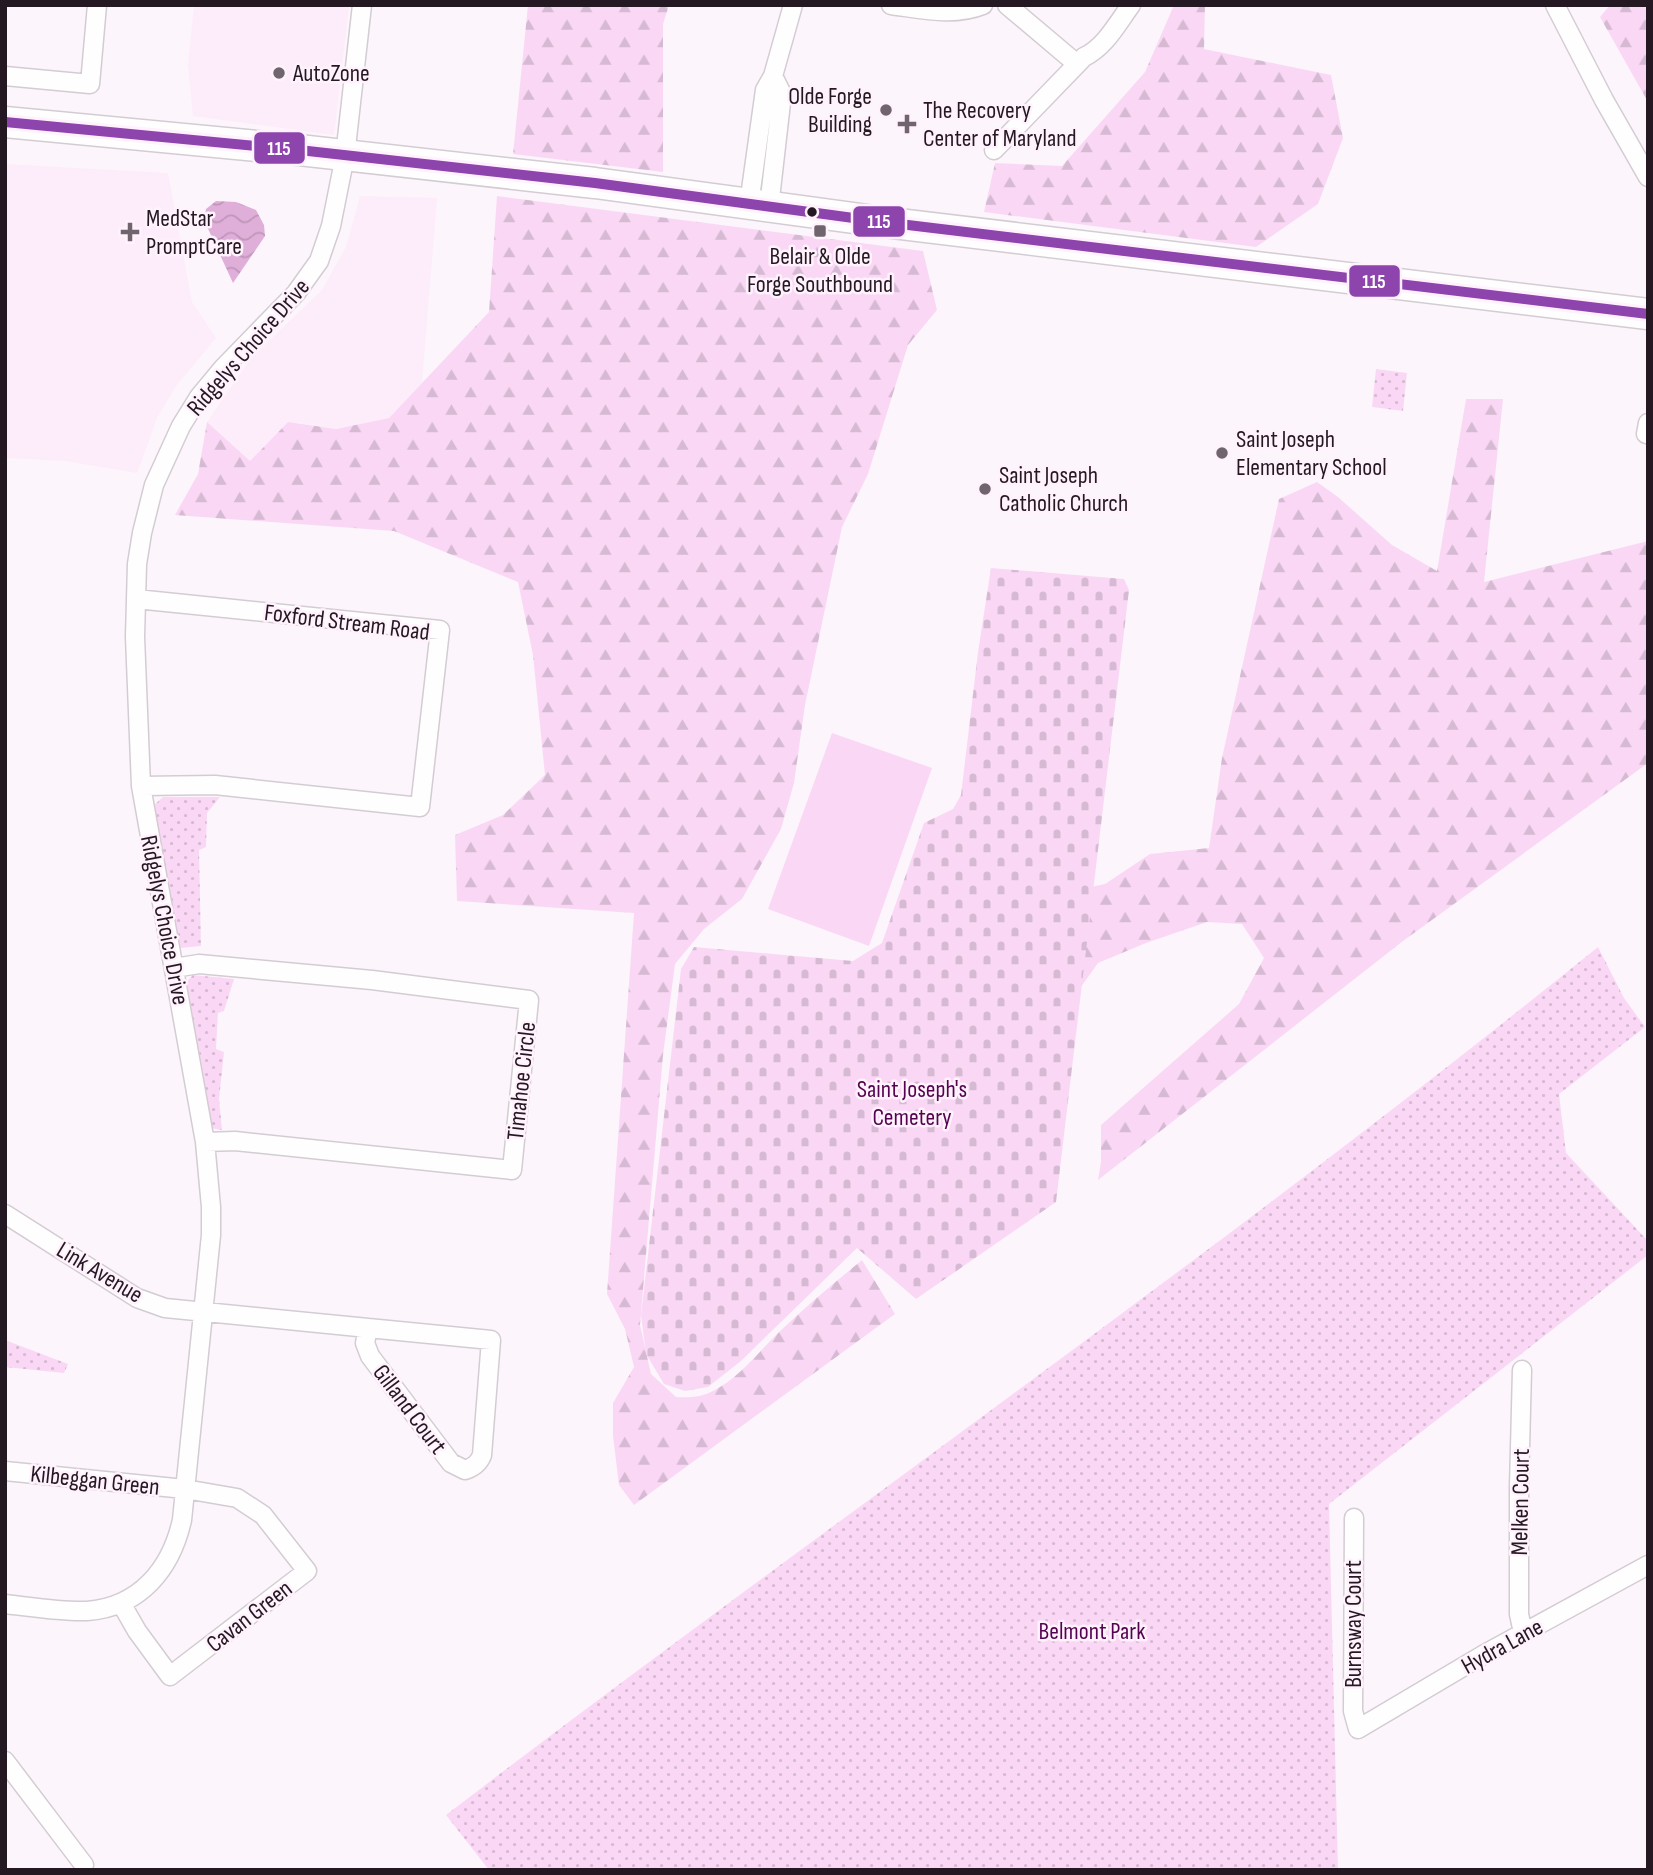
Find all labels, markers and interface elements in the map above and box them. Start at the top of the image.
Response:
place label: AutoZone [292,59,370,88]
marker: AutoZone [271,65,287,81]
place label: Olde Forge Building [788,82,872,139]
place label: The Recovery Center of Maryland [923,96,1076,153]
marker: Olde Forge Building [878,102,894,118]
marker: The Recovery Center of Maryland [897,114,917,134]
line badge: 115 [253,131,306,165]
text: 115 [267,138,291,161]
place label: MedStar PromptCare [146,204,242,261]
unlabelled marker [805,205,819,219]
line badge: 115 [852,205,906,238]
text: 115 [867,211,891,234]
marker: MedStar PromptCare [120,222,140,242]
marker: Belair & Olde Forge Southbound [812,223,828,239]
place label: Belair & Olde Forge Southbound [747,242,893,299]
line badge: 115 [1348,264,1401,298]
text: 115 [1362,271,1386,294]
street label: Ridgelys Choice Drive [181,273,316,422]
place label: Saint Joseph Elementary School [1236,425,1387,482]
marker: Saint Joseph Elementary School [1214,445,1230,461]
place label: Saint Joseph Catholic Church [999,461,1128,518]
marker: Saint Joseph Catholic Church [977,481,993,497]
street label: Foxford Stream Road [263,598,431,647]
street label: Ridgelys Choice Drive [134,833,195,1007]
street label: Timahoe Circle [501,1020,542,1142]
park label: Saint Joseph's Cemetery [857,1075,967,1132]
street label: Link Avenue [51,1235,148,1309]
street label: Gilland Court [367,1359,453,1460]
street label: Melken Court [1505,1448,1536,1556]
street label: Kilbeggan Green [29,1459,161,1502]
street label: Burnsway Court [1339,1560,1368,1688]
street label: Cavan Green [201,1574,298,1659]
street label: Hydra Lane [1456,1612,1548,1681]
park label: Belmont Park [1039,1617,1145,1646]

